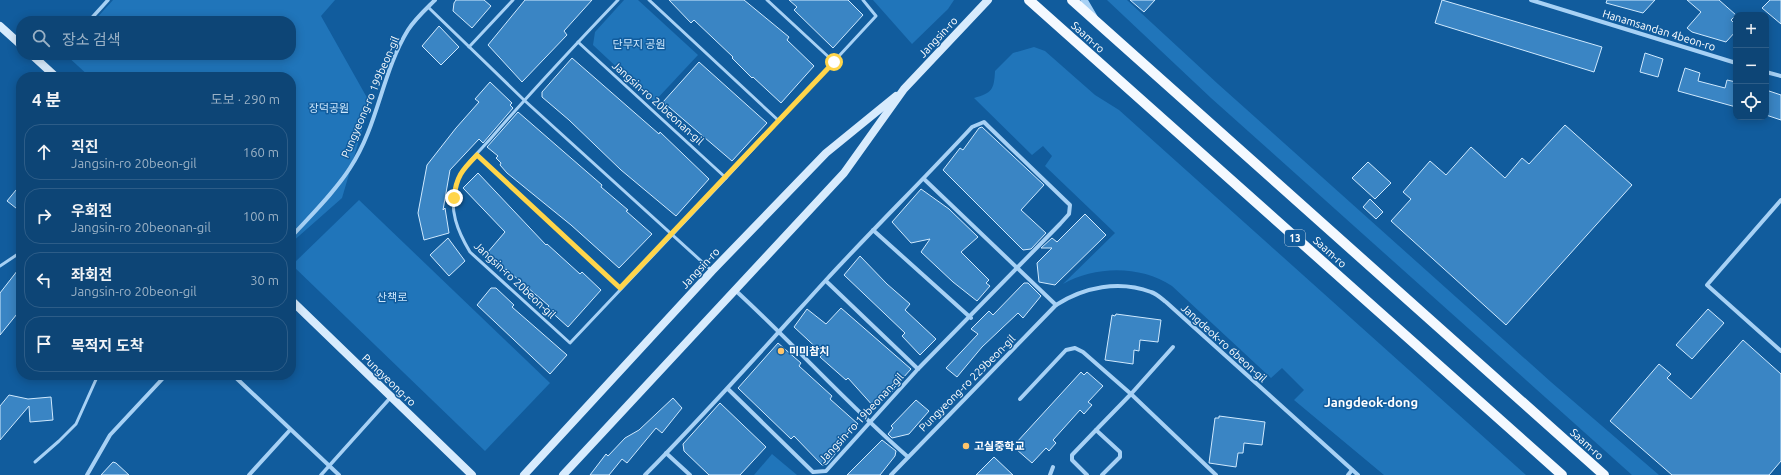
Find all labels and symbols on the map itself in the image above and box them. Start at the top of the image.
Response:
street label: Hanamsandan 4beon-ro [1601,7,1717,53]
street label: Jangsin-ro [916,14,960,60]
street label: Saam-ro [1069,19,1107,55]
street label: Pungyeong-ro 199beon-gil [339,34,401,160]
park label: 단무지 공원 [612,38,666,50]
route start [825,53,843,71]
street label: Jangsin-ro 20beonan-gil [610,59,706,147]
park label: 장덕공원 [309,102,349,114]
route end [445,189,463,207]
road number: 13 [1285,230,1305,246]
street label: Saam-ro [1311,234,1349,270]
street label: Jangsin-ro 20beon-gil [472,239,558,321]
street label: Jangsin-ro [678,245,722,291]
park label: 산책로 [377,291,407,303]
street label: Jangdeok-ro 6beon-gil [1179,301,1269,385]
street label: Pungyeong-ro 229beon-gil [916,332,1018,434]
place label: 미미참치 [789,345,829,357]
marker: 미미참치 [776,346,786,356]
street label: Pungyeong-ro [360,352,418,408]
street label: Jangsin-ro 19beonan-gil [816,371,906,465]
district label: Jangdeok-dong [1324,395,1418,409]
street label: Saam-ro [1568,426,1606,462]
place label: 고실중학교 [974,440,1025,452]
marker: 고실중학교 [961,441,971,451]

